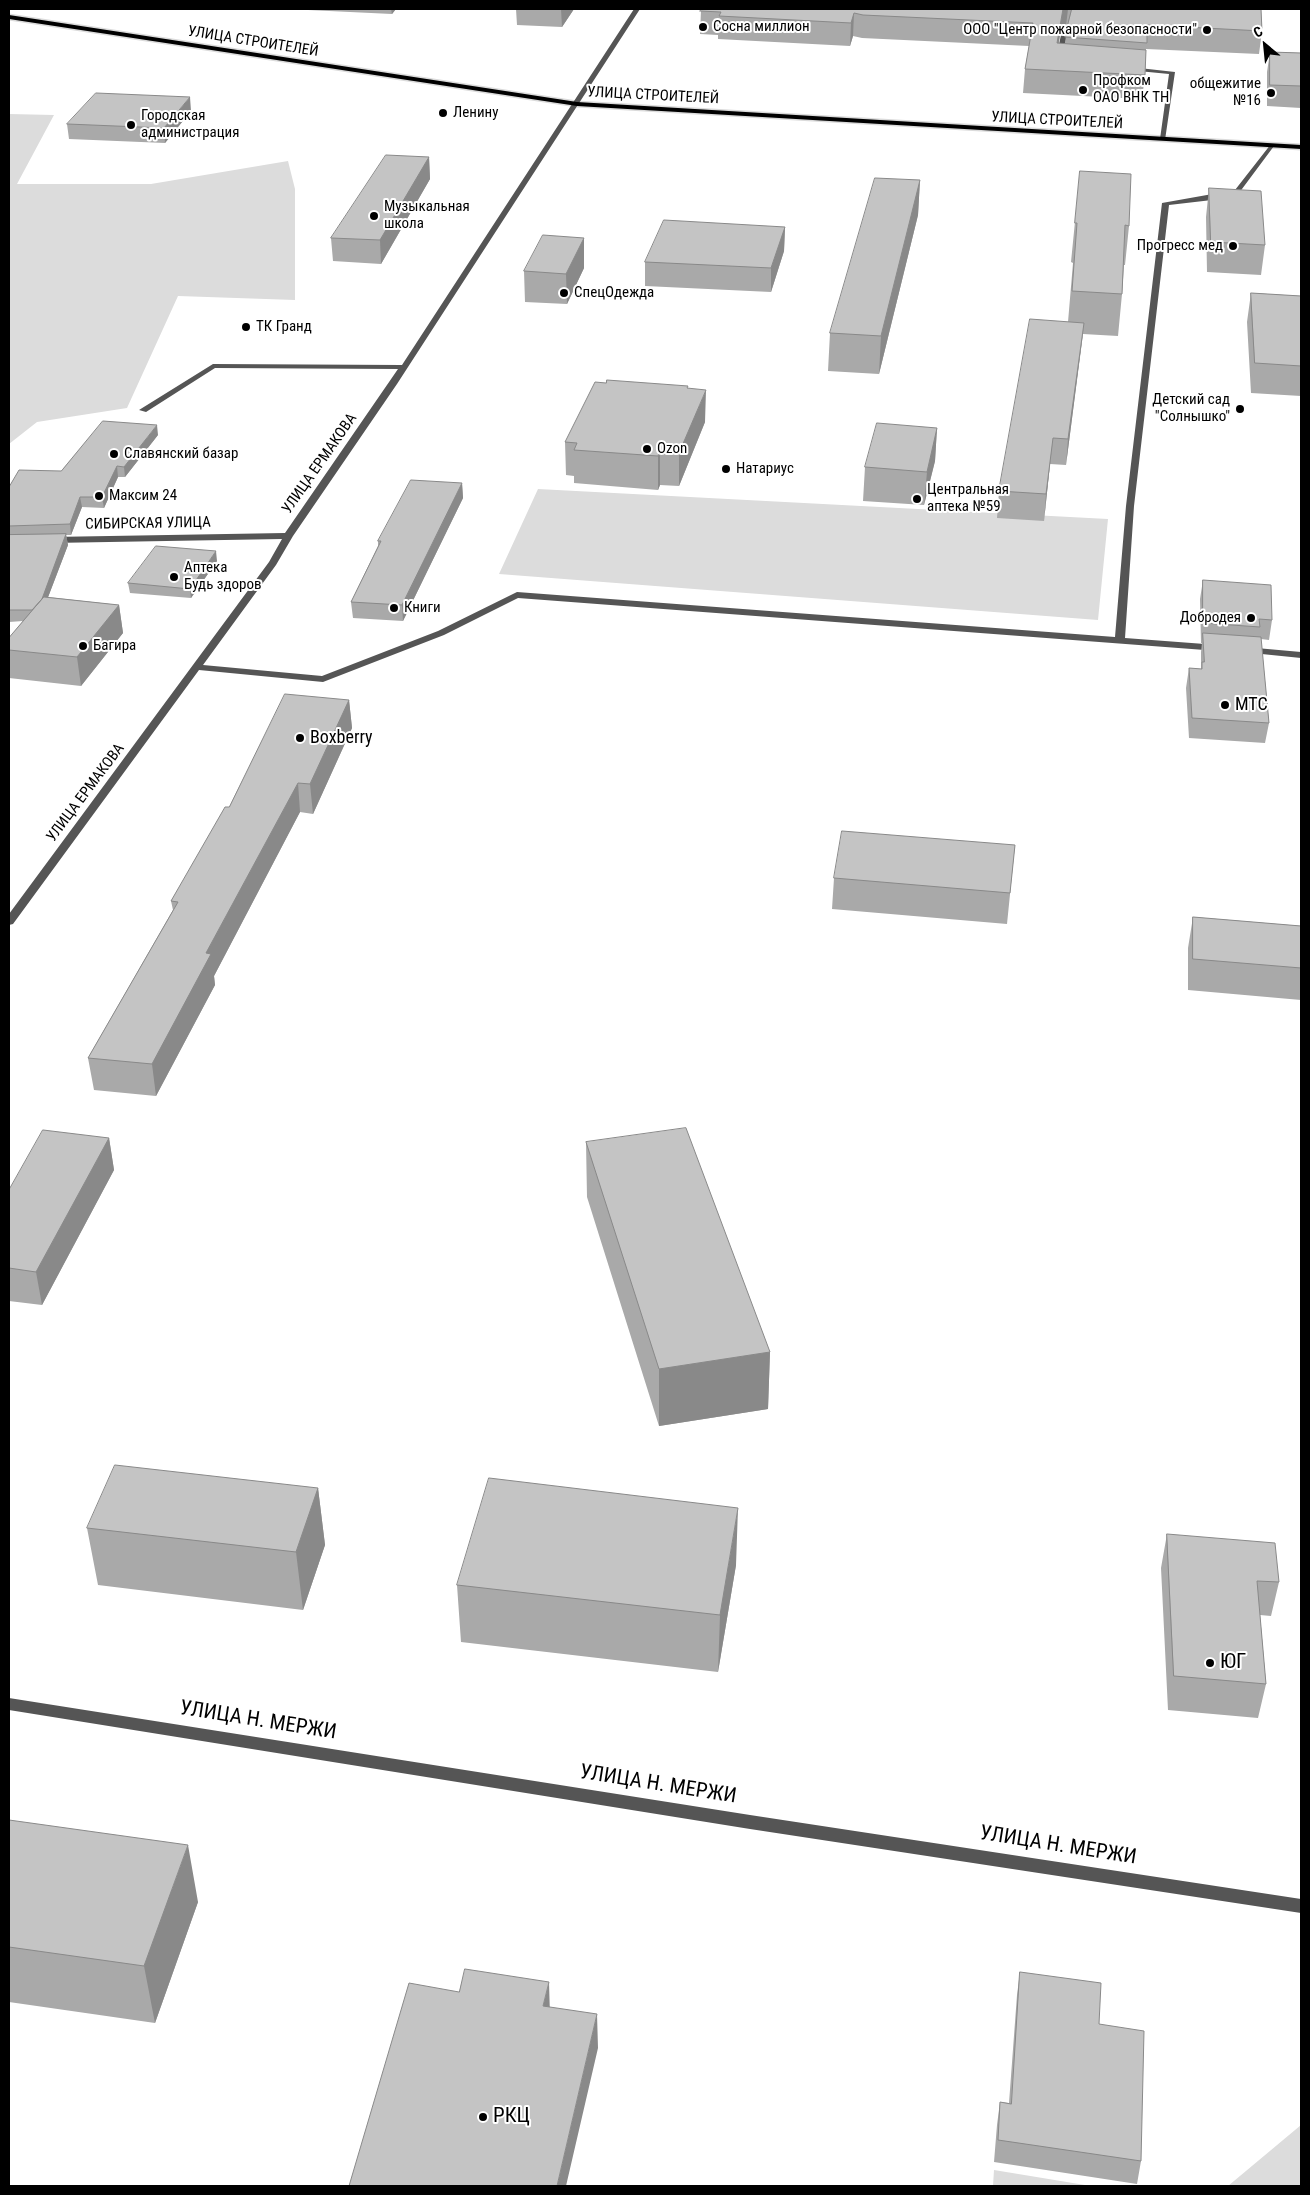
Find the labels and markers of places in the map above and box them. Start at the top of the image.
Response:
place label: Сосна миллион [713,18,810,36]
marker: Сосна миллион [697,21,709,33]
place label: ООО "Центр пожарной безопасности" [963,21,1197,39]
marker: ООО "Центр пожарной безопасности" [1201,24,1213,36]
place label: Профком ОАО ВНК ТН [1093,72,1169,107]
place label: общежитие №16 [1190,75,1261,110]
marker: Профком ОАО ВНК ТН [1077,84,1089,96]
marker: общежитие №16 [1265,87,1277,99]
place label: Ленину [453,104,498,122]
place label: Городская администрация [141,107,239,142]
marker: Ленину [437,107,449,119]
marker: Городская администрация [125,119,137,131]
place label: Музыкальная школа [384,198,470,233]
marker: Музыкальная школа [368,210,380,222]
place label: Прогресс мед [1137,237,1223,255]
marker: Прогресс мед [1227,240,1239,252]
place label: СпецОдежда [574,284,654,302]
marker: СпецОдежда [558,287,570,299]
place label: ТК Гранд [256,318,312,336]
marker: ТК Гранд [240,321,252,333]
place label: Детский сад "Солнышко" [1152,391,1230,426]
marker: Детский сад "Солнышко" [1234,403,1246,415]
place label: Ozon [657,440,687,458]
marker: Ozon [641,443,653,455]
place label: Славянский базар [124,445,238,463]
marker: Славянский базар [108,448,120,460]
place label: Натариус [736,460,794,478]
marker: Натариус [720,463,732,475]
place label: Центральная аптека №59 [927,481,1009,516]
place label: Максим 24 [109,487,177,505]
marker: Максим 24 [93,490,105,502]
marker: Центральная аптека №59 [911,493,923,505]
place label: Аптека Будь здоров [184,559,261,594]
marker: Аптека Будь здоров [168,571,180,583]
place label: Книги [404,599,441,617]
marker: Книги [388,602,400,614]
place label: Добродея [1180,609,1241,627]
marker: Добродея [1245,612,1257,624]
place label: Багира [93,637,136,655]
marker: Багира [77,640,89,652]
place label: МТС [1235,694,1268,716]
marker: МТС [1219,699,1231,711]
place label: Boxberry [310,727,373,749]
marker: Boxberry [294,732,306,744]
place label: ЮГ [1220,1650,1246,1676]
marker: ЮГ [1204,1657,1216,1669]
place label: РКЦ [493,2104,530,2130]
marker: РКЦ [477,2111,489,2123]

